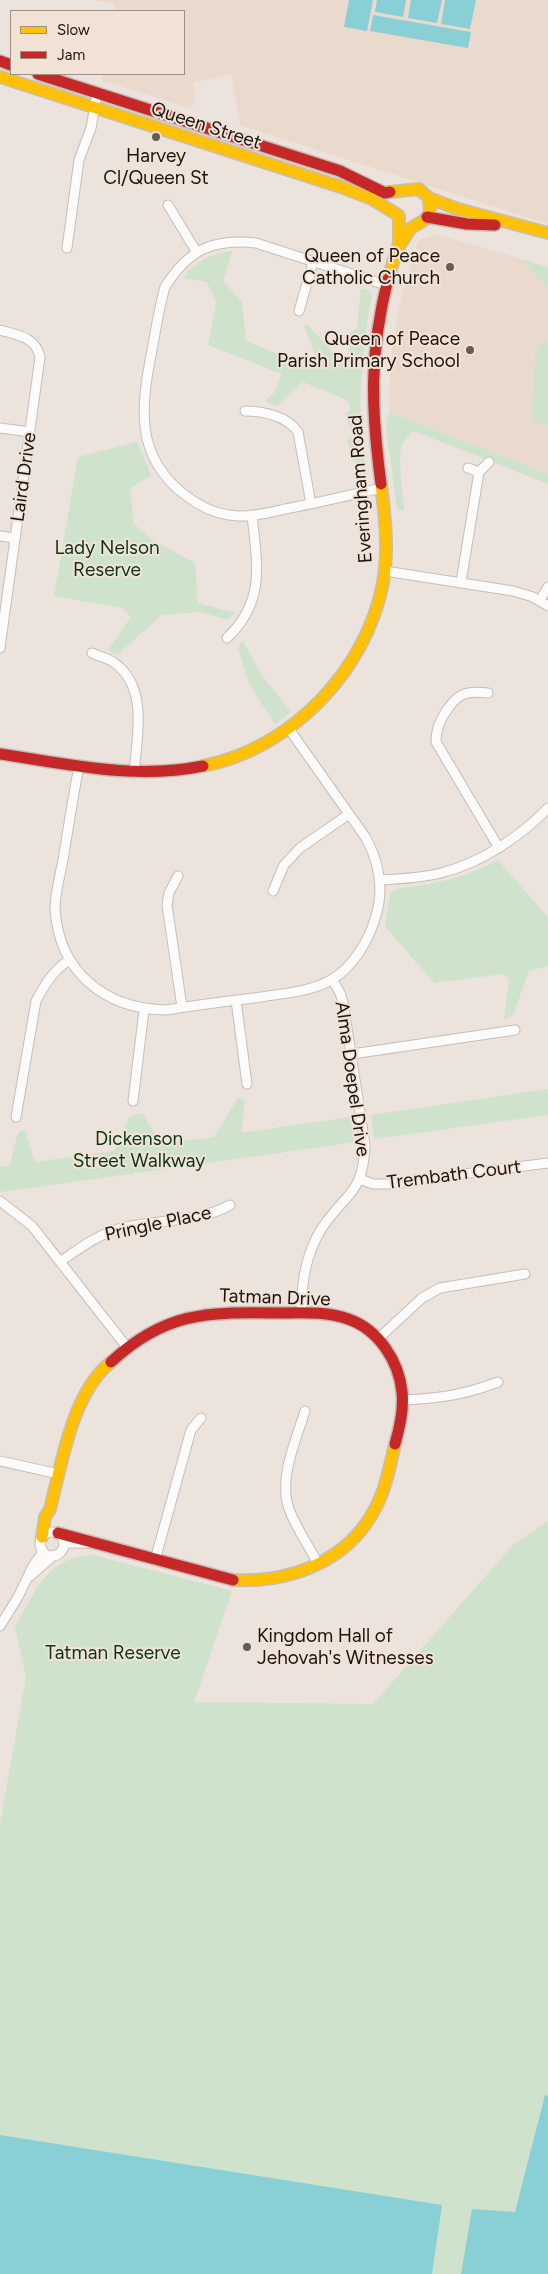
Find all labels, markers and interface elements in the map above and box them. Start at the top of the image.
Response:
legend [10,10,185,75]
text: Slow [57,21,90,39]
text: Jam [57,46,85,64]
street label: Queen Street [148,97,264,155]
marker: Harvey Cl/Queen St [150,131,162,143]
place label: Harvey Cl/Queen St [103,145,209,189]
place label: Queen of Peace Catholic Church [302,245,440,289]
marker: Queen of Peace Catholic Church [444,261,456,273]
place label: Queen of Peace Parish Primary School [277,328,460,372]
marker: Queen of Peace Parish Primary School [464,344,476,356]
street label: Everingham Road [344,414,378,564]
street label: Laird Drive [6,431,42,523]
park label: Lady Nelson Reserve [54,537,160,581]
street label: Alma Doepel Drive [330,1000,374,1158]
park label: Dickenson Street Walkway [73,1128,205,1172]
street label: Trembath Court [386,1155,522,1195]
street label: Pringle Place [103,1202,213,1246]
street label: Tatman Drive [219,1285,331,1311]
place label: Kingdom Hall of Jehovah's Witnesses [257,1625,434,1669]
marker: Kingdom Hall of Jehovah's Witnesses [241,1641,253,1653]
park label: Tatman Reserve [45,1642,181,1664]

